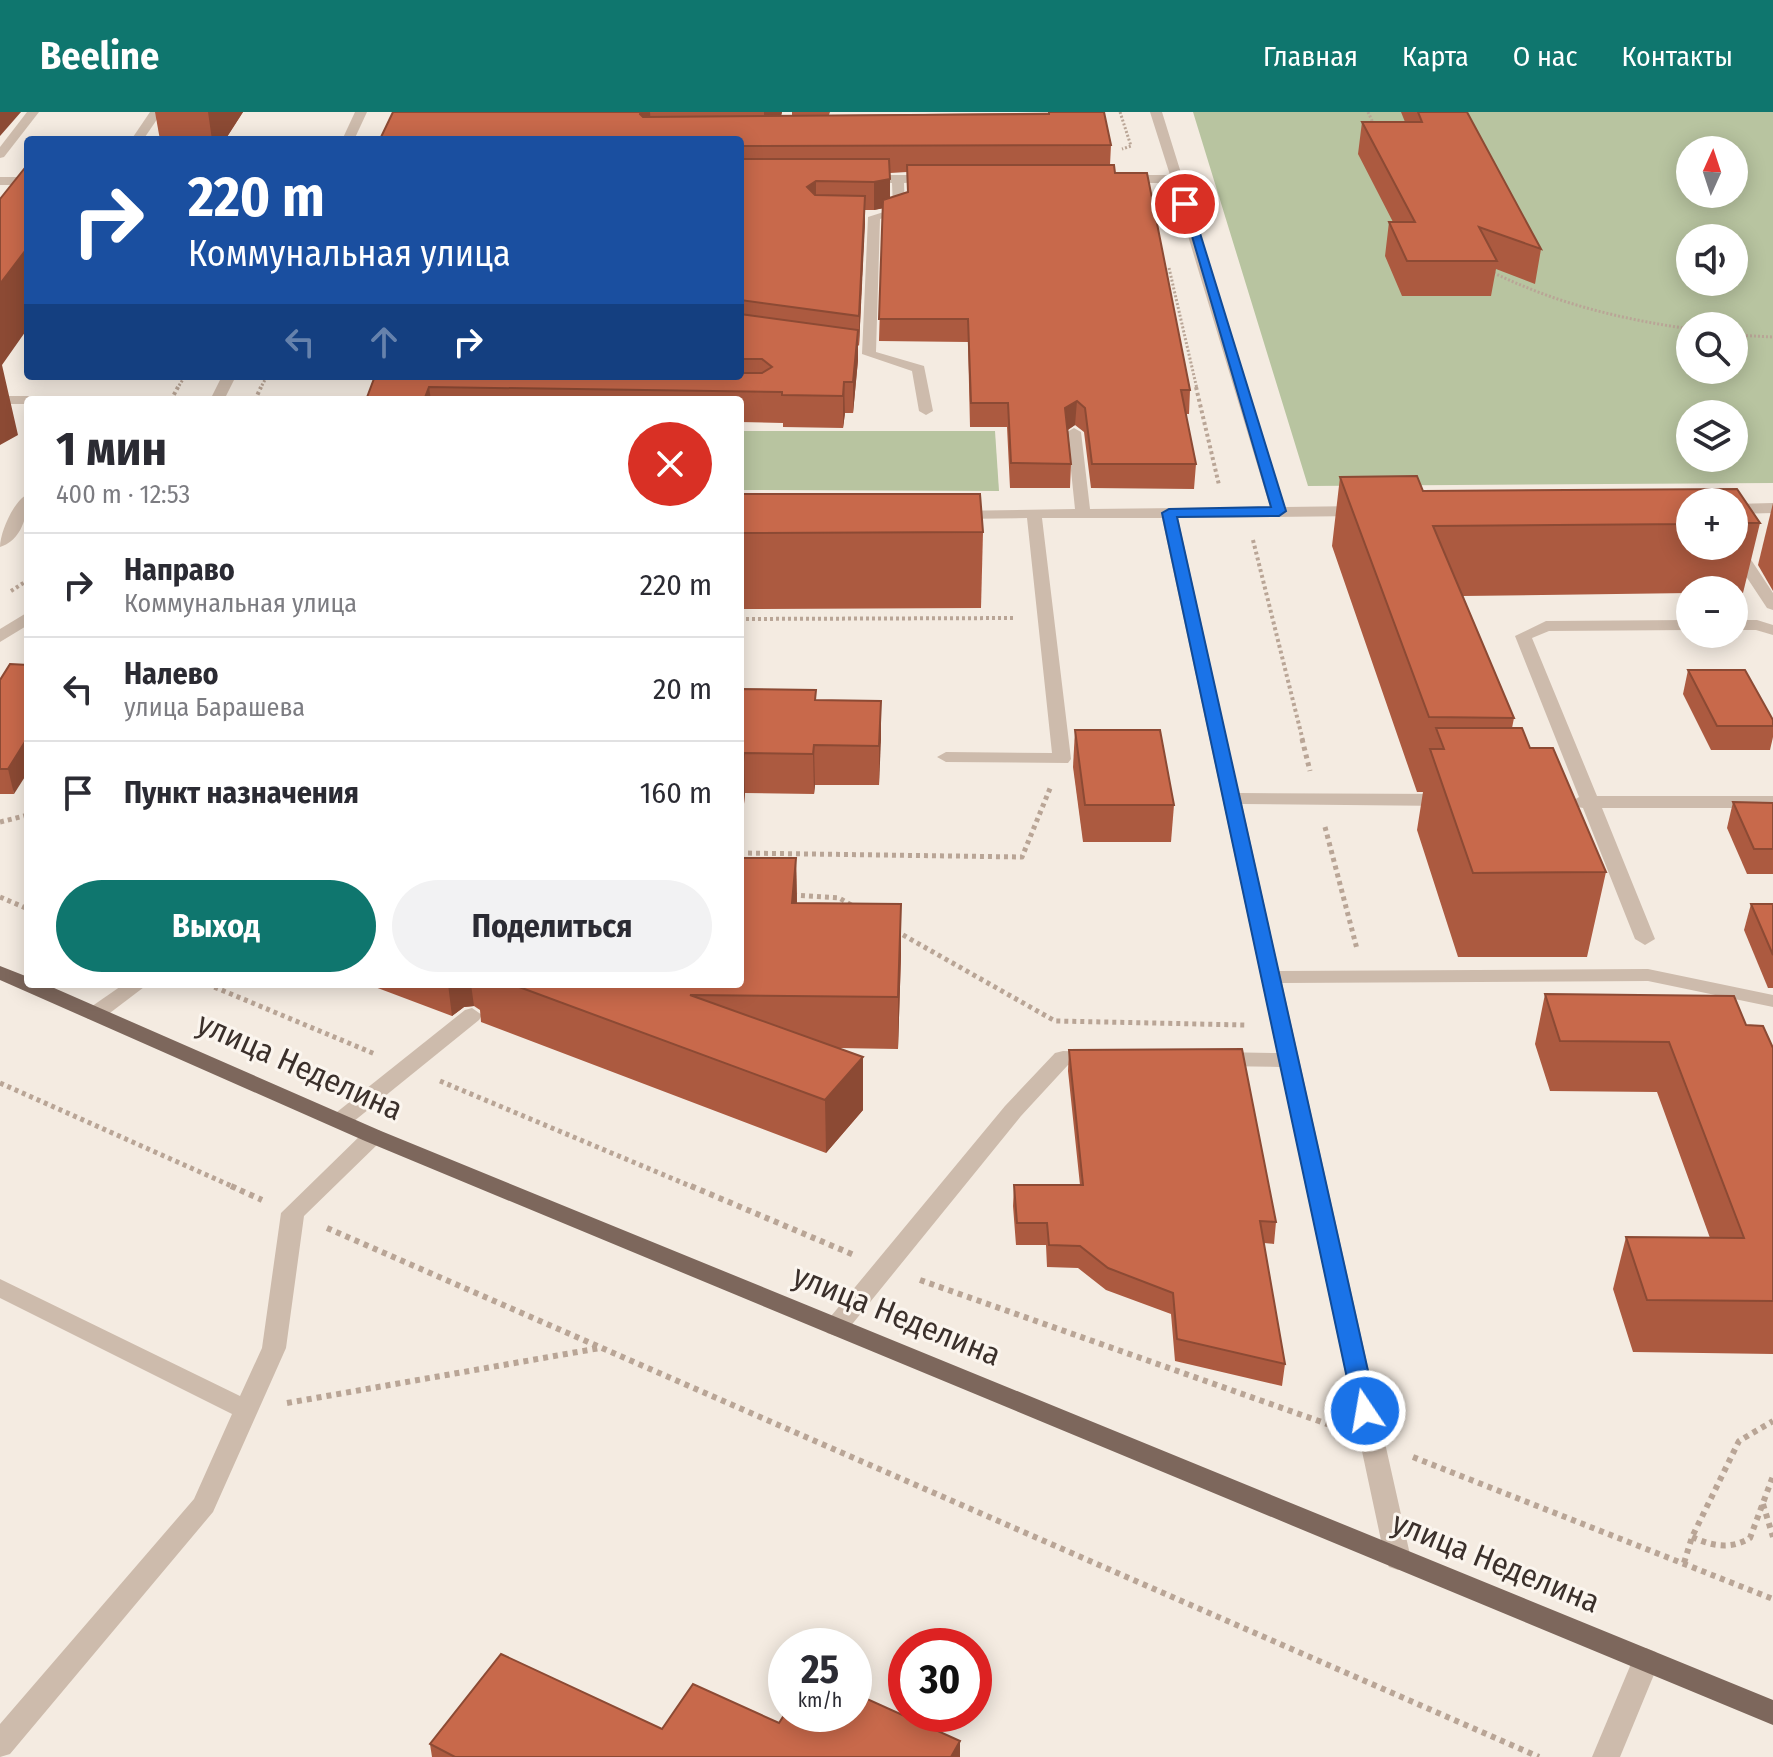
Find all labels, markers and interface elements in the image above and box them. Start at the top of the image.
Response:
text: Beeline [40,33,159,79]
text: Главная [1263,40,1358,73]
text: Карта [1402,40,1469,73]
text: О нас [1513,40,1578,73]
text: Контакты [1622,40,1733,73]
north arrow [1676,136,1748,208]
map controls [1676,136,1748,648]
text: 220 m [188,164,325,231]
icon: right [56,168,160,272]
pin [1151,170,1219,238]
icon: arrive [1163,182,1207,226]
button: sound [1676,224,1748,296]
text: Коммунальная улица [188,232,511,276]
button: search [1676,312,1748,384]
icon: left [278,320,322,364]
icon: ahead [362,320,406,364]
icon: right [446,320,490,364]
button: layers [1676,400,1748,472]
text: 1 мин [56,420,167,478]
button: close [628,422,712,506]
text: 400 m · 12:53 [56,479,190,510]
button: + [1676,488,1748,560]
text: Направо [124,552,235,588]
icon: right [56,563,100,607]
text: 220 m [640,567,712,603]
button: − [1676,576,1748,648]
text: Коммунальная улица [124,588,357,619]
text: Налево [124,656,219,692]
icon: left [56,667,100,711]
text: 20 m [653,671,712,707]
text: улица Барашева [124,692,305,723]
icon: arrive [56,771,100,815]
text: Пункт назначения [124,775,359,811]
text: 160 m [640,775,712,811]
button: Выход [56,880,376,972]
button: Поделиться [392,880,712,972]
street label: улица Неделина [192,1004,408,1128]
street label: улица Неделина [788,1256,1006,1374]
position arrow [1323,1369,1407,1453]
street label: улица Неделина [1387,1503,1605,1621]
speed limit sign: 30 [888,1628,992,1732]
text: 25 [801,1646,839,1694]
text: km/h [798,1688,842,1712]

